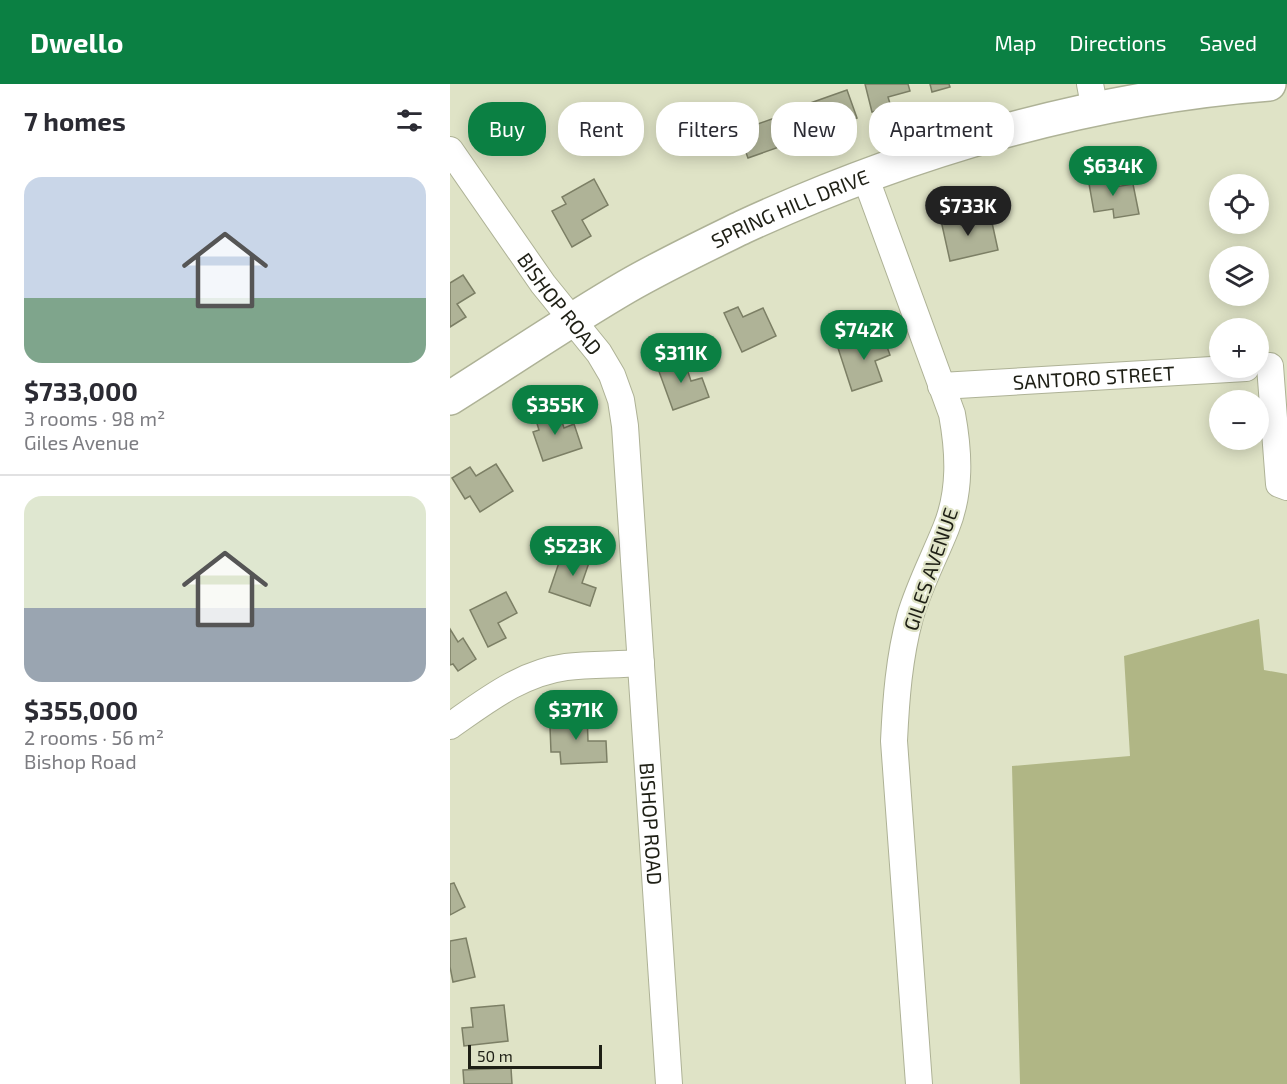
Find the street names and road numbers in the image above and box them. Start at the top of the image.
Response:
street label: SPRING HILL DRIVE [707,164,872,253]
street label: BISHOP ROAD [513,248,607,359]
street label: SANTORO STREET [1012,360,1176,394]
street label: GILES AVENUE [898,504,962,634]
street label: BISHOP ROAD [636,762,668,886]

